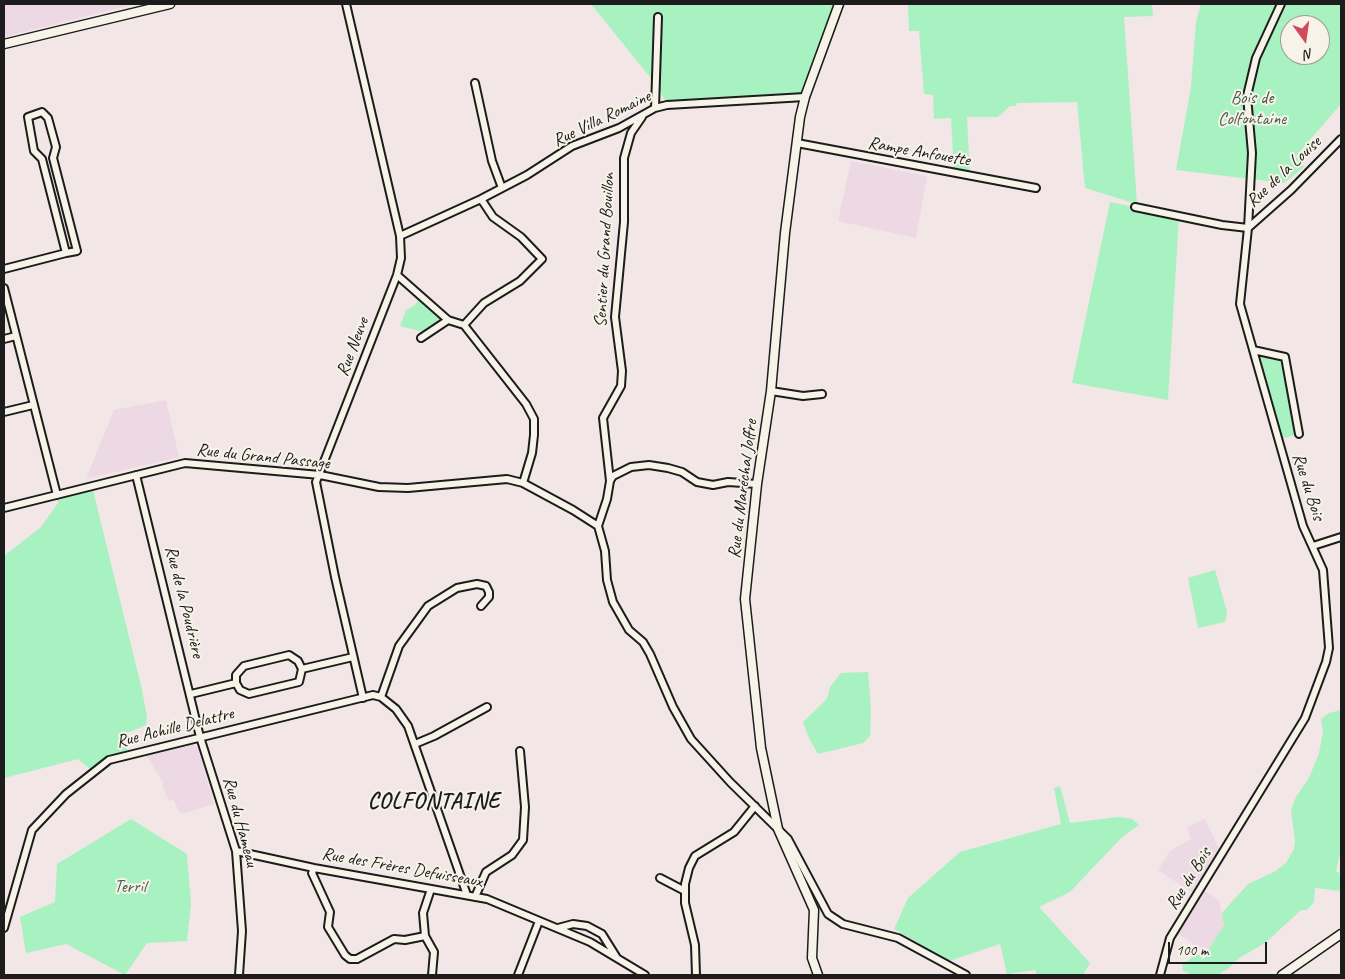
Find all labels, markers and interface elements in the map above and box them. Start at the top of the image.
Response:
north arrow [1280,15,1330,65]
text: N [1302,45,1315,63]
street label: Rue Villa Romaine [549,86,655,152]
park label: Bois de Colfontaine [1218,87,1286,130]
street label: Rampe Anfouette [866,132,972,172]
street label: Rue de la Louise [1242,132,1326,212]
street label: Sentier du Grand Bouillon [590,172,620,328]
street label: Rue Neuve [332,315,374,379]
street label: Rue du Maréchal Joffre [724,418,762,560]
street label: Rue du Grand Passage [195,439,331,475]
street label: Rue du Bois [1287,451,1329,523]
street label: Rue de la Poudrière [160,544,208,660]
street label: Rue Achille Delattre [114,703,236,753]
street label: Rue du Hameau [218,775,262,869]
district label: COLFONTAINE [368,789,500,815]
street label: Rue des Frères Defuisseaux [320,843,484,893]
street label: Rue du Bois [1162,844,1216,914]
park label: Terril [114,876,146,898]
scale bar [1170,932,1269,964]
text: 100 m [1176,941,1208,960]

